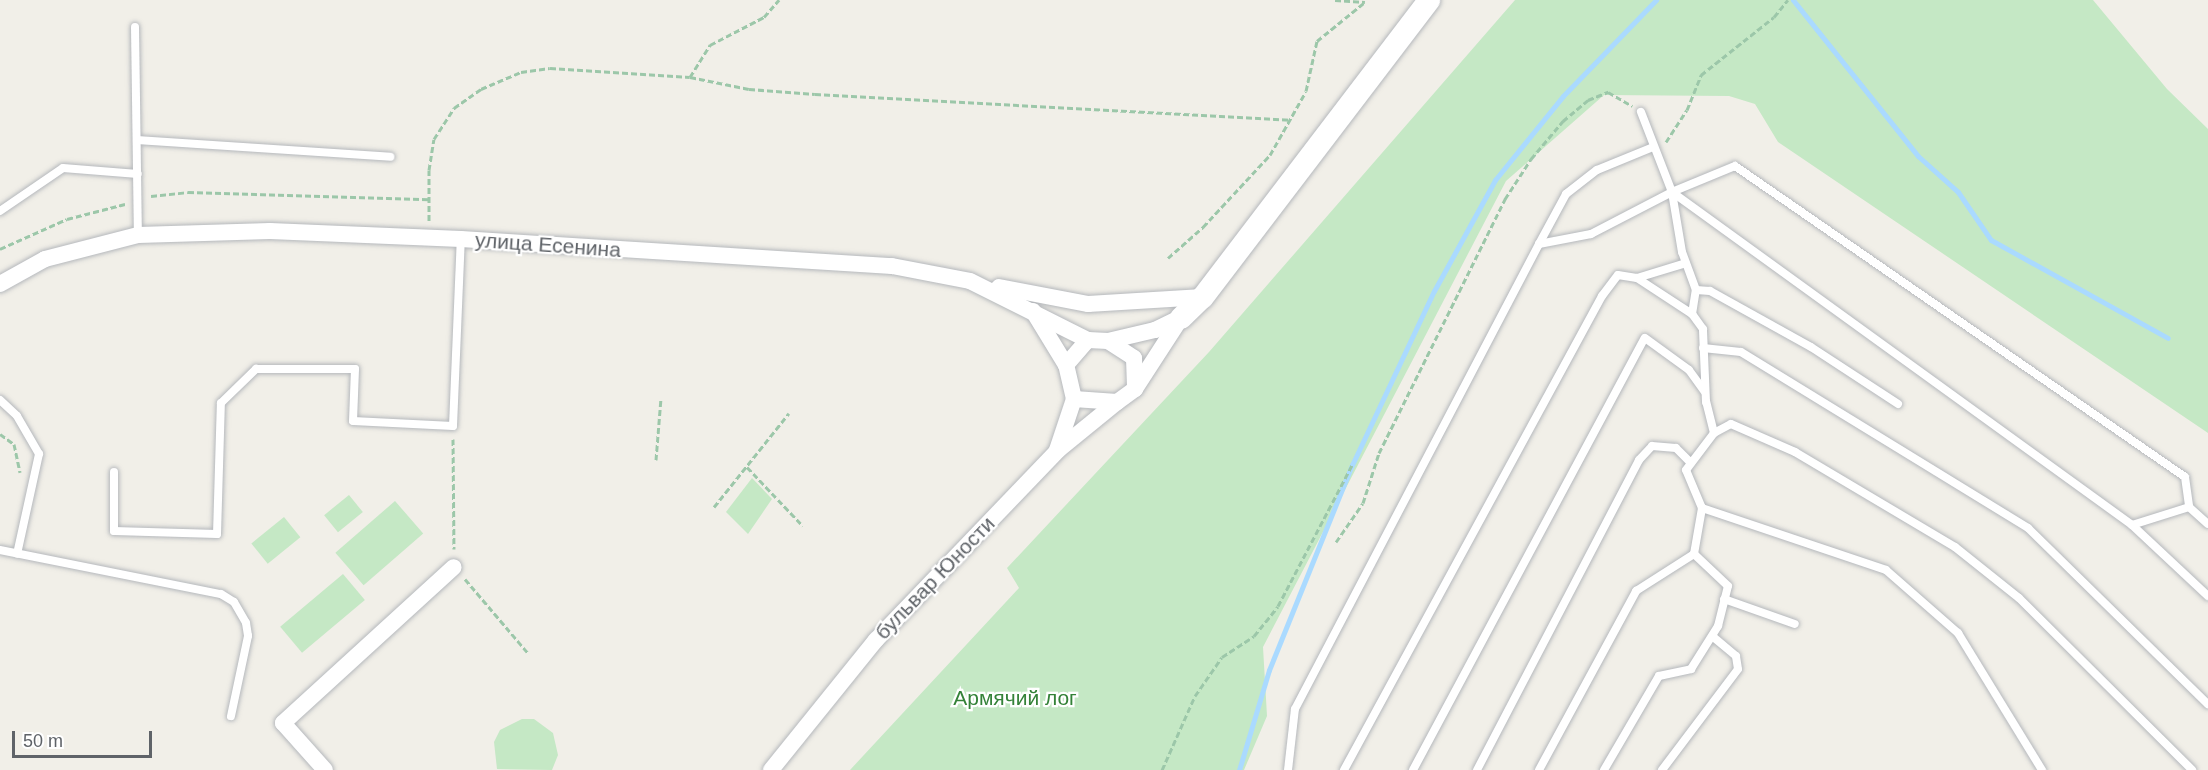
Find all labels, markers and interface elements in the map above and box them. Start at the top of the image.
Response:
street label: улица Есенина [474,227,622,263]
street label: бульвар Юности [870,511,1000,645]
park label: Армячий лог [953,685,1077,711]
scale bar [15,719,154,757]
text: 50 m [23,731,63,751]

